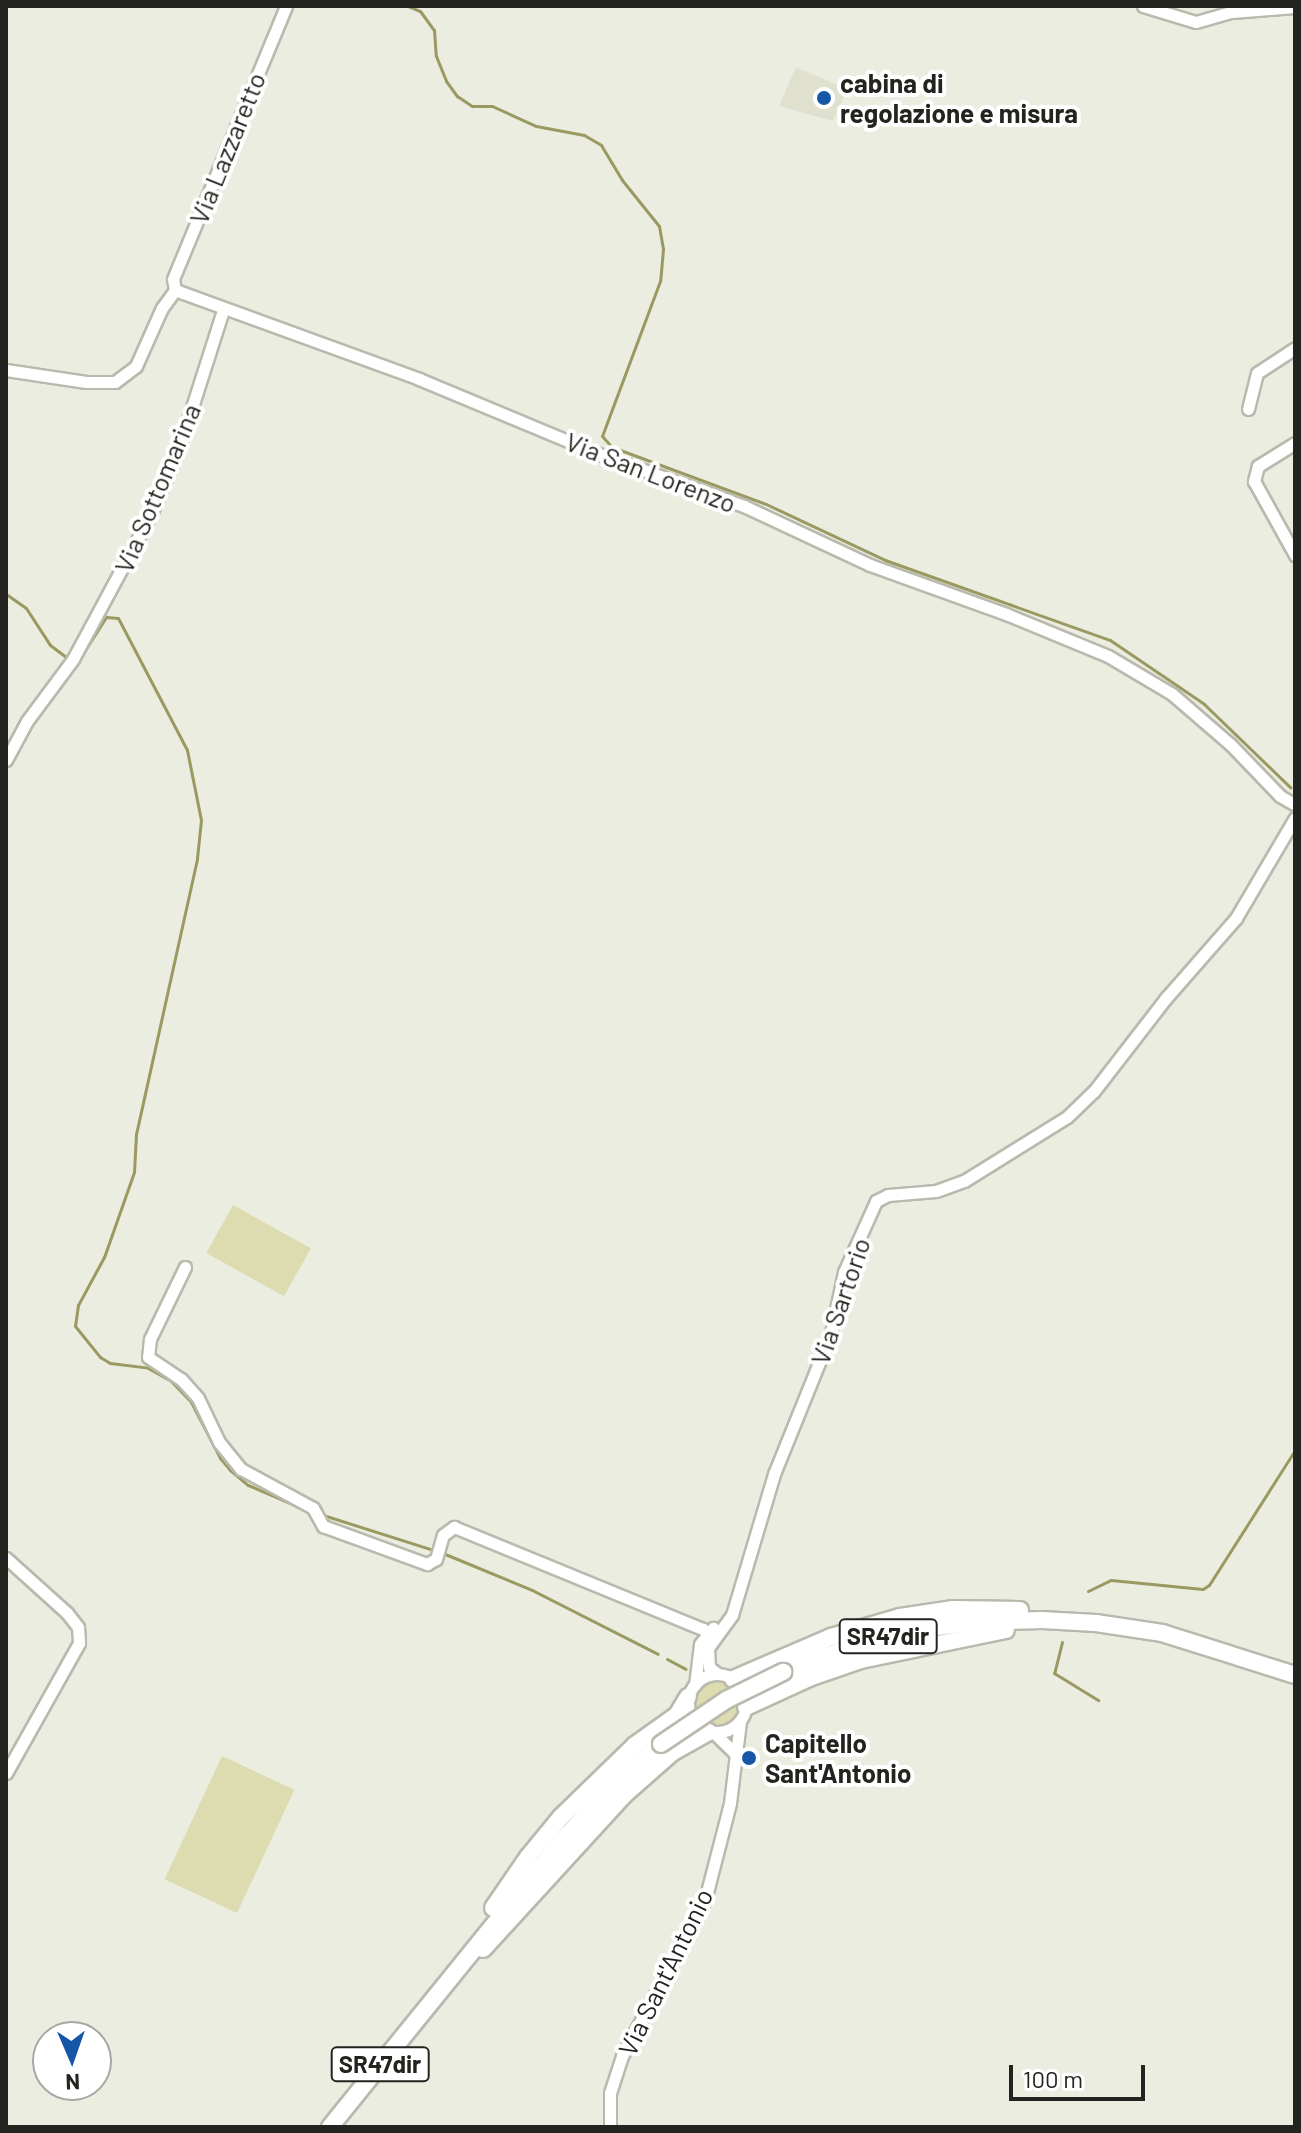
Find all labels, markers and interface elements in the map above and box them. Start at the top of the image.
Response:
place label: cabina di regolazione e misura [840,67,1078,128]
street label: Via Lazzaretto [182,68,272,228]
marker: cabina di regolazione e misura [815,89,833,107]
street label: Via Sottomarina [107,399,207,577]
street label: Via San Lorenzo [561,425,741,519]
street label: Via Sartorio [804,1233,876,1369]
road number: SR47dir [838,1616,938,1656]
place label: Capitello Sant'Antonio [765,1727,911,1788]
marker: Capitello Sant'Antonio [740,1749,758,1767]
street label: Via Sant'Antonio [611,1883,719,2061]
north arrow [32,2021,112,2101]
road number: SR47dir [330,2044,430,2084]
scale bar [1013,2049,1149,2099]
text: 100 m [1023,2064,1083,2093]
text: N [65,2070,81,2096]

